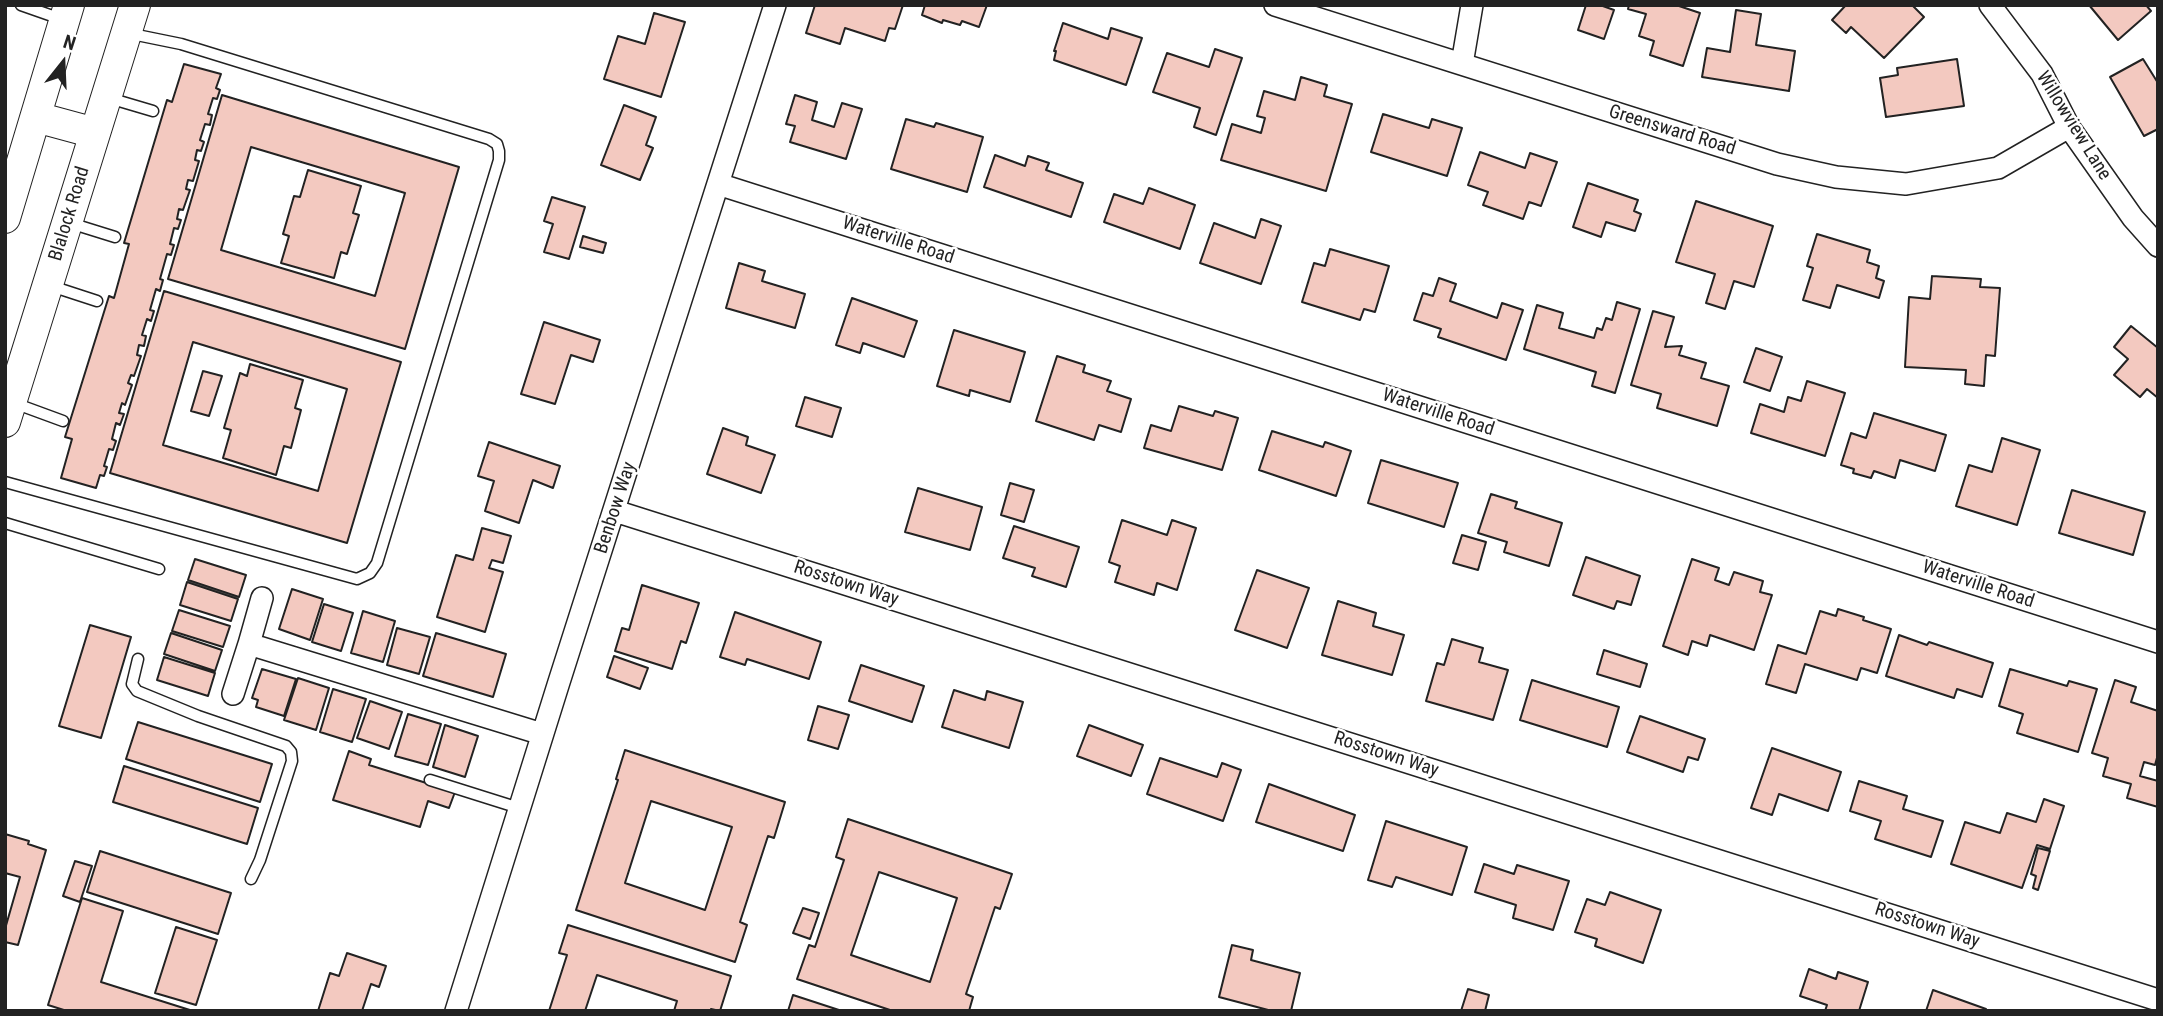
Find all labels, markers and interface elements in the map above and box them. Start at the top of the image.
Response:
north arrow [28,28,98,98]
text: N [61,30,79,55]
street label: Willowview Lane [2031,67,2115,185]
street label: Greensward Road [1606,101,1738,161]
street label: Blalock Road [45,164,95,264]
street label: Waterville Road [839,212,957,270]
street label: Waterville Road [1379,384,1497,442]
street label: Benbow Way [590,459,642,557]
street label: Rosstown Way [791,556,901,612]
street label: Waterville Road [1919,556,2037,614]
street label: Rosstown Way [1331,727,1441,783]
street label: Rosstown Way [1872,898,1982,954]

